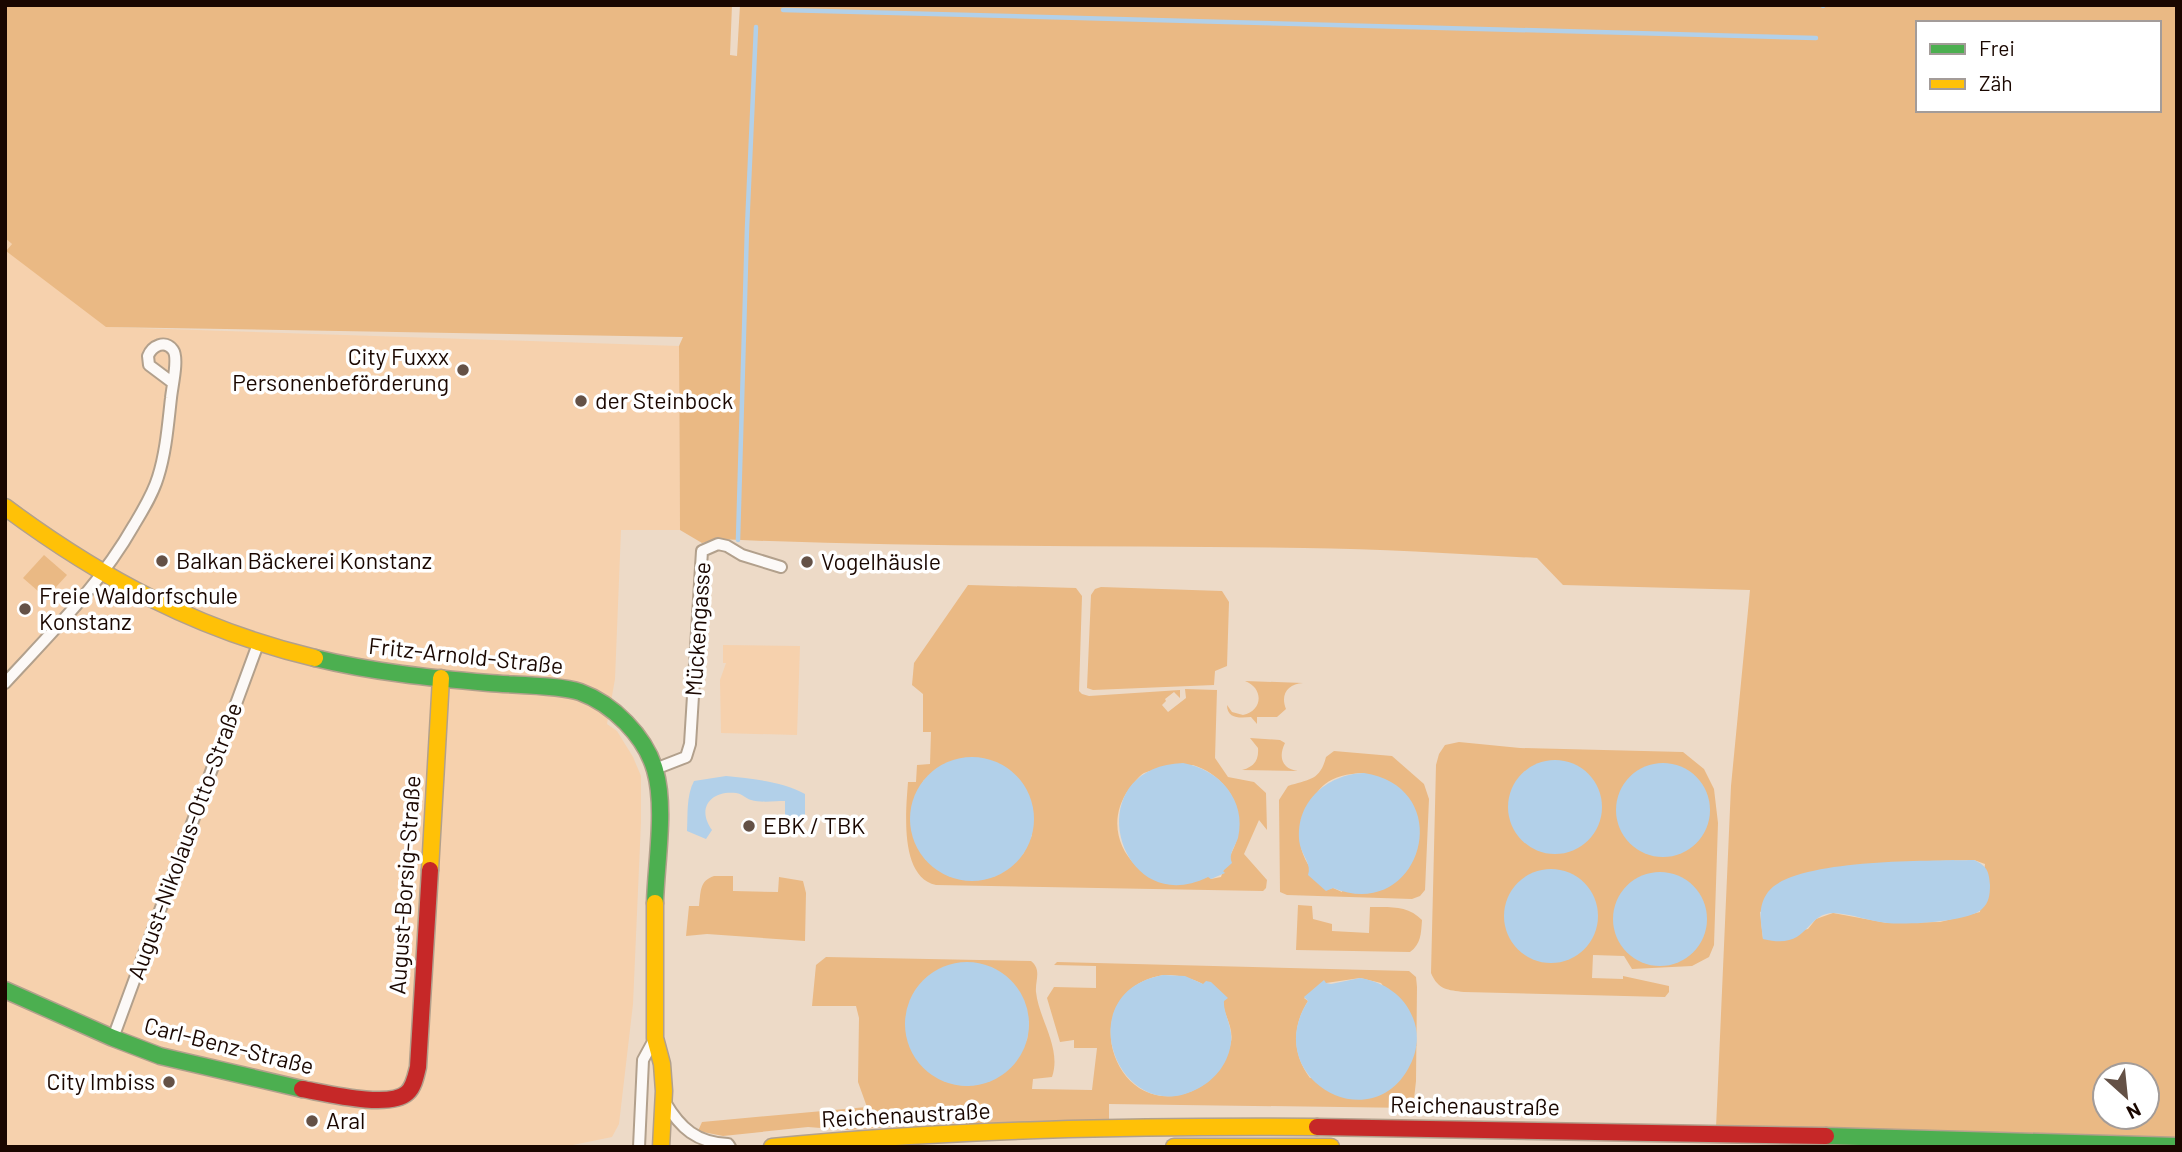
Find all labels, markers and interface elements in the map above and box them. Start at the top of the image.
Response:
legend [1916,21,2161,112]
text: Frei [1979,35,2015,60]
text: Zäh [1979,70,2013,95]
place label: City Fuxxx Personenbeförderung [232,342,449,396]
marker: City Fuxxx Personenbeförderung [455,362,471,378]
place label: der Steinbock [595,386,733,414]
marker: der Steinbock [573,393,589,409]
place label: Balkan Bäckerei Konstanz [176,546,432,574]
place label: Vogelhäusle [821,547,941,575]
marker: Balkan Bäckerei Konstanz [154,553,170,569]
marker: Vogelhäusle [799,554,815,570]
street label: Mückengasse [678,561,716,697]
place label: Freie Waldorfschule Konstanz [39,581,238,635]
marker: Freie Waldorfschule Konstanz [17,601,33,617]
street label: Fritz-Arnold-Straße [367,631,565,679]
street label: August-Nikolaus-Otto-Straße [121,698,247,983]
street label: August-Borsig-Straße [382,774,426,995]
place label: EBK / TBK [763,811,865,839]
marker: EBK / TBK [741,818,757,834]
street label: Carl-Benz-Straße [142,1010,317,1080]
north arrow [2091,1061,2161,1131]
place label: City Imbiss [46,1067,155,1095]
marker: City Imbiss [161,1074,177,1090]
street label: Reichenaustraße [1390,1090,1560,1120]
street label: Reichenaustraße [821,1096,991,1132]
text: N [2123,1098,2145,1125]
place label: Aral [326,1106,365,1134]
marker: Aral [304,1113,320,1129]

